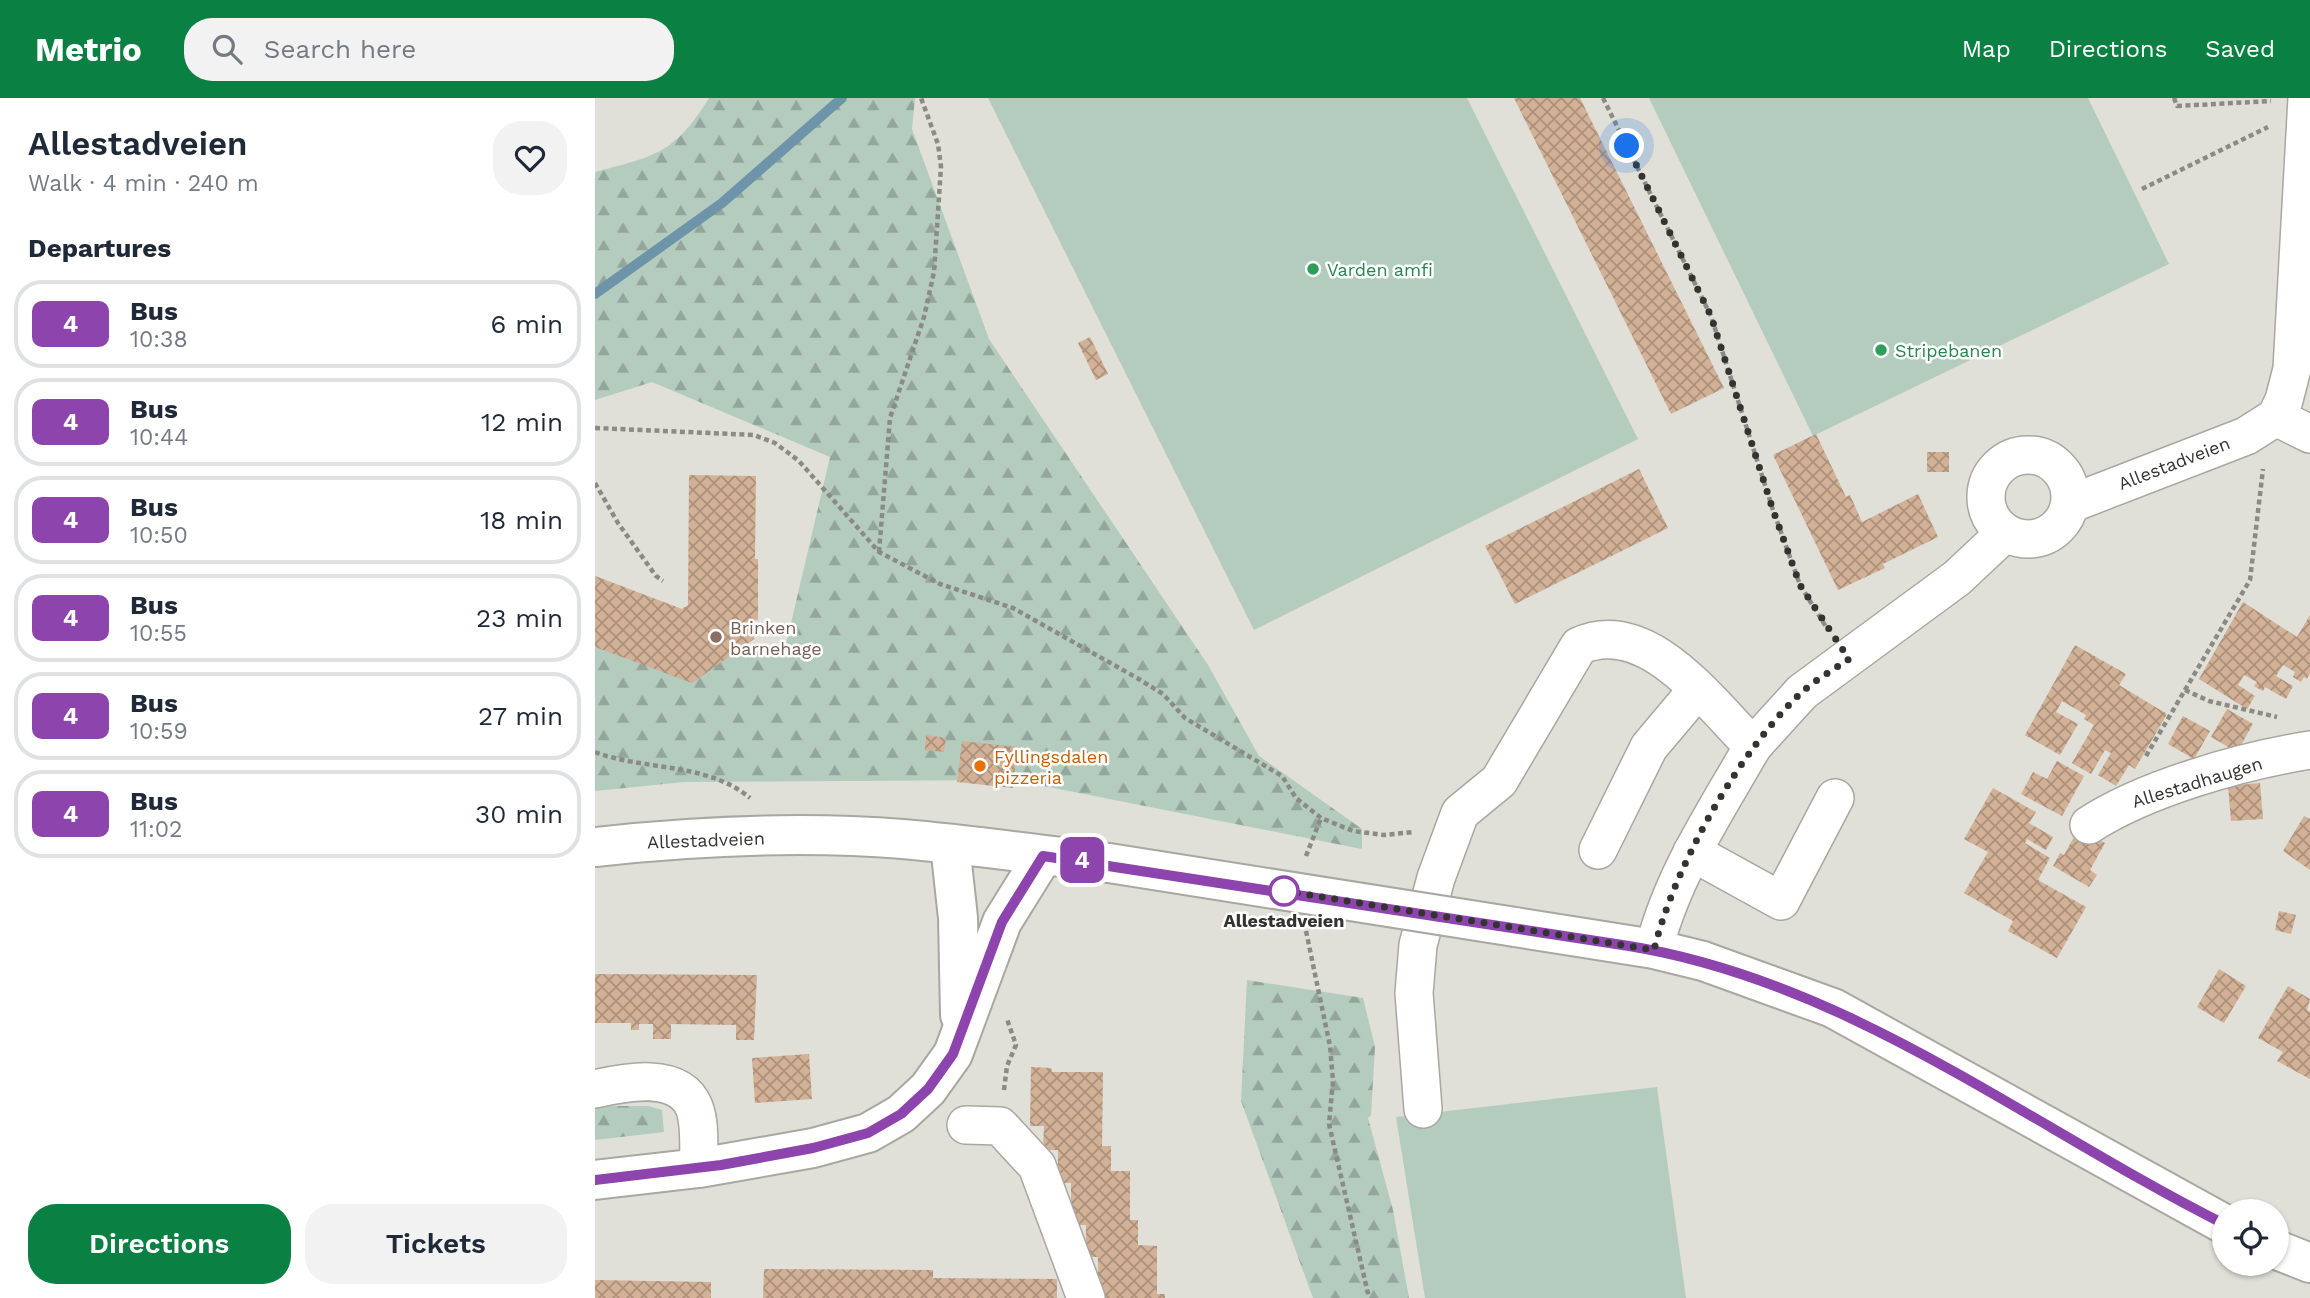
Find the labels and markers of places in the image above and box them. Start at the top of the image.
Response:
place label: Varden amfi [1327,259,1433,280]
marker: Varden amfi [1305,261,1321,277]
place label: Stripebanen [1895,340,2002,361]
marker: Stripebanen [1873,342,1889,358]
place label: Brinken barnehage [730,617,822,659]
marker: Brinken barnehage [708,629,724,645]
place label: Fyllingsdalen pizzeria [994,746,1108,788]
marker: Fyllingsdalen pizzeria [972,758,988,774]
marker: Allestadveien [1269,876,1299,906]
place label: Allestadveien [1224,910,1344,931]

